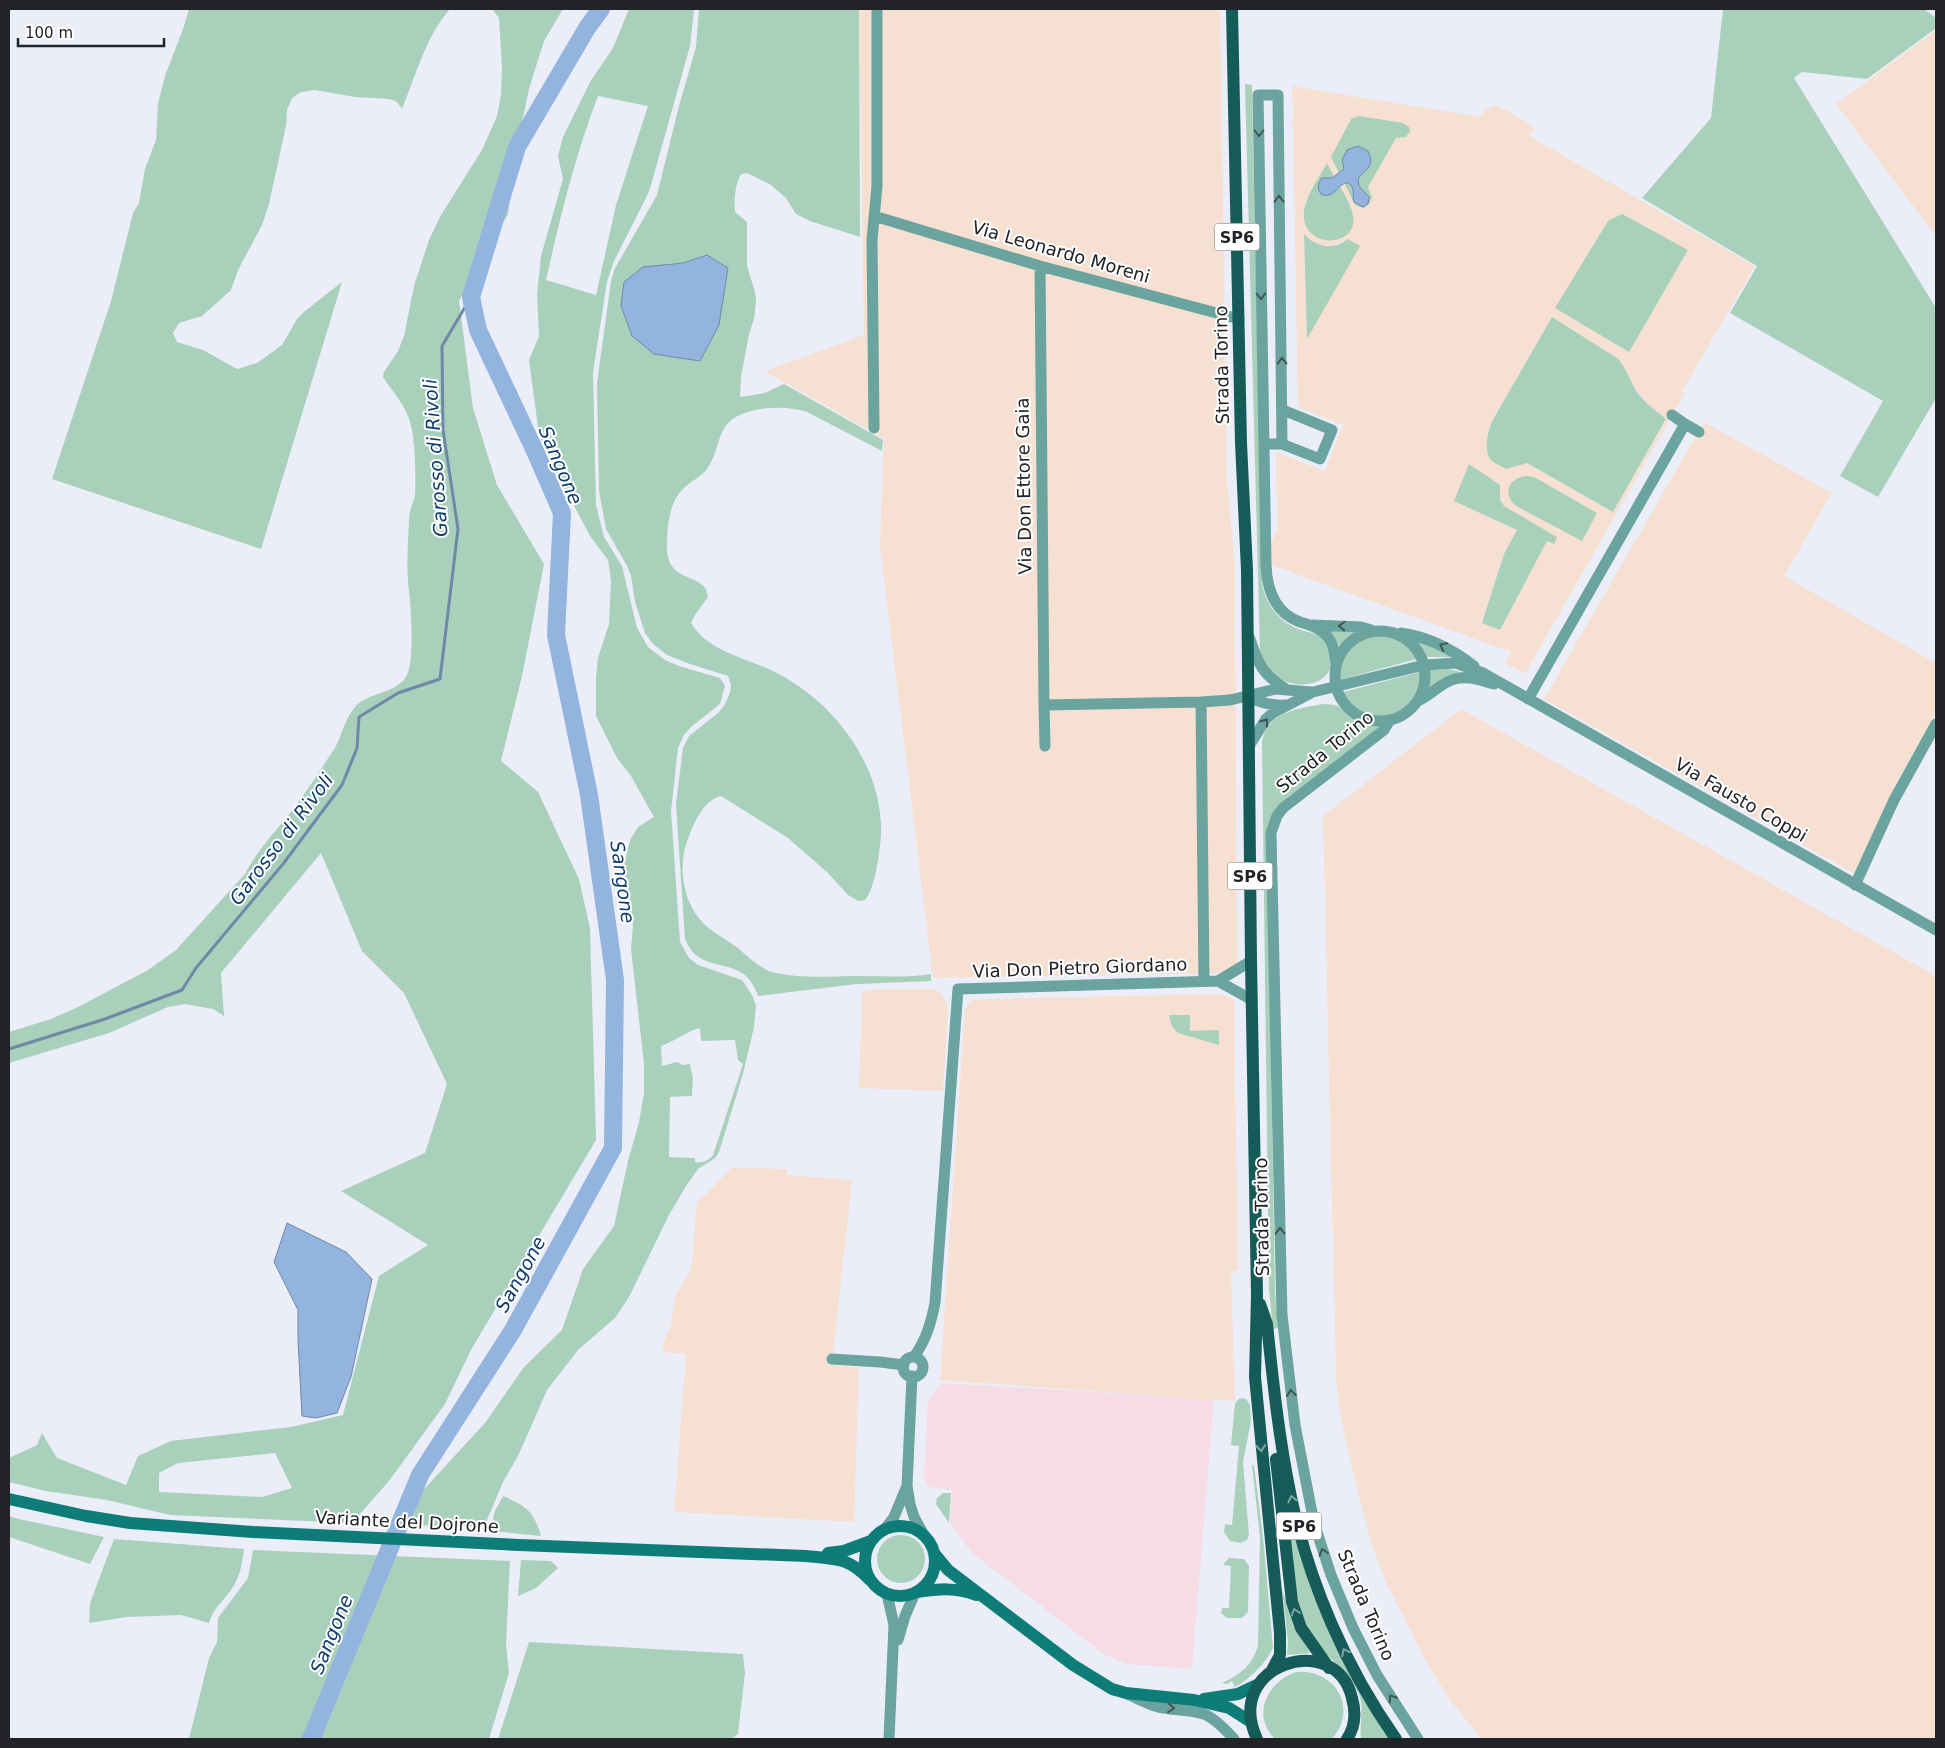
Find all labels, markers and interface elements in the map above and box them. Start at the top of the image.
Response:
scale bar [18,15,164,47]
text: 100 m [25,24,73,42]
one-way arrow [1254,130,1264,138]
one-way arrow [1274,194,1285,202]
street label: Via Leonardo Moreni [970,216,1153,287]
road number: SP6 [1214,223,1260,250]
one-way arrow [1256,292,1267,300]
street label: Strada Torino [1210,305,1233,425]
one-way arrow [1277,357,1287,364]
water label: Garosso di Rivoli [418,377,452,538]
street label: Via Don Ettore Gaia [1011,397,1036,575]
water label: Sangone [535,422,587,508]
one-way arrow [1338,621,1346,632]
one-way arrow [1439,642,1448,652]
street label: Strada Torino [1272,706,1377,797]
one-way arrow [1259,718,1268,728]
street label: Via Fausto Coppi [1671,753,1811,846]
water label: Garosso di Rivoli [225,768,338,909]
water label: Sangone [606,839,640,925]
road number: SP6 [1228,862,1272,889]
street label: Via Don Pietro Giordano [972,953,1188,982]
street label: Strada Torino [1250,1157,1273,1277]
one-way arrow [1274,1226,1285,1234]
water label: Sangone [490,1232,550,1316]
one-way arrow [1286,1388,1297,1396]
one-way arrow [1255,1445,1266,1453]
one-way arrow [1287,1494,1298,1503]
street label: Variante del Dojrone [314,1506,500,1537]
road number: SP6 [1276,1512,1322,1540]
street label: Strada Torino [1334,1546,1399,1664]
one-way arrow [1319,1548,1329,1556]
water label: Sangone [305,1591,357,1677]
one-way arrow [1291,1608,1301,1616]
one-way arrow [1341,1648,1351,1657]
one-way arrow [1388,1695,1398,1704]
one-way arrow [1168,1702,1176,1713]

